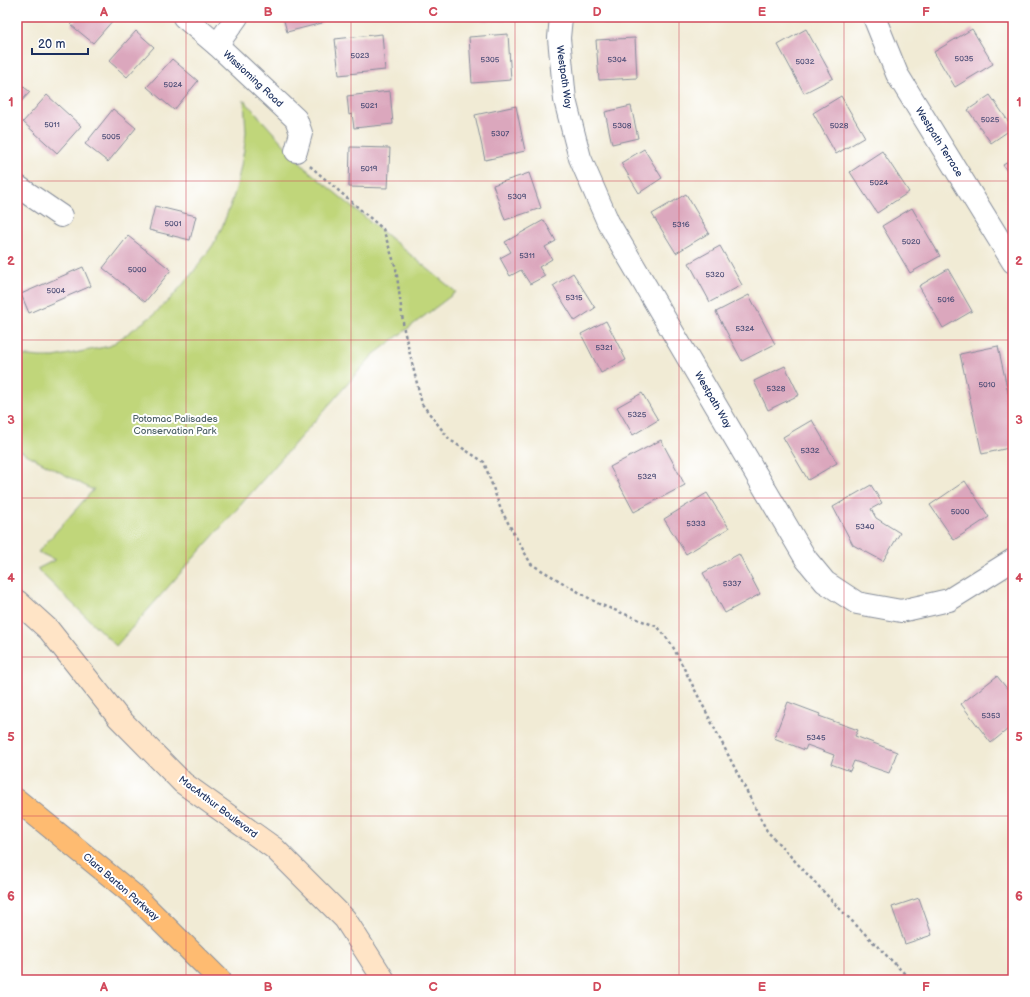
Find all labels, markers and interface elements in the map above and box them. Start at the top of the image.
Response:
text: A [99,4,108,20]
text: B [263,4,273,20]
text: C [428,4,438,20]
text: D [592,4,602,20]
text: E [758,4,767,20]
text: F [922,4,930,20]
scale bar [32,30,88,56]
text: 20 m [38,37,65,52]
street label: Westpath Way [554,45,574,110]
street label: Wissioming Road [220,48,286,110]
house number: 5023 [351,51,369,60]
house number: 5035 [955,54,974,63]
house number: 5305 [481,55,500,64]
house number: 5304 [607,55,627,64]
house number: 5032 [796,57,815,66]
house number: 5024 [164,80,182,89]
text: 1 [8,94,14,110]
text: 1 [1016,94,1022,110]
house number: 5021 [361,101,377,110]
street label: Westpath Terrace [913,105,965,179]
house number: 5025 [981,115,1000,124]
house number: 5011 [44,120,60,129]
house number: 5308 [613,121,632,130]
house number: 5028 [830,121,849,130]
house number: 5307 [491,129,509,138]
house number: 5005 [102,132,121,141]
house number: 5019 [360,164,378,173]
house number: 5024 [870,178,888,187]
house number: 5309 [508,192,527,201]
house number: 5001 [164,219,182,228]
house number: 5316 [672,220,690,229]
house number: 5020 [902,237,921,246]
house number: 5311 [519,251,535,260]
text: 2 [7,253,15,269]
text: 2 [1015,253,1023,269]
house number: 5000 [128,265,147,274]
house number: 5320 [706,270,725,279]
house number: 5004 [47,286,66,295]
house number: 5315 [565,293,583,302]
house number: 5016 [937,295,955,304]
house number: 5324 [736,324,755,333]
house number: 5321 [595,343,613,352]
street label: Westpath Way [692,369,734,431]
house number: 5010 [978,380,996,389]
house number: 5328 [767,384,786,393]
house number: 5325 [628,410,647,419]
text: 3 [7,412,15,428]
text: 3 [1015,412,1023,428]
park label: Potomac Palisades Conservation Park [132,413,218,437]
house number: 5332 [800,446,820,455]
house number: 5329 [638,472,657,481]
house number: 5000 [951,507,970,516]
house number: 5333 [686,519,706,528]
house number: 5340 [855,522,875,531]
text: 4 [7,570,15,586]
text: 4 [1015,570,1023,586]
house number: 5337 [723,579,741,588]
house number: 5353 [981,711,1001,720]
text: 5 [7,729,15,745]
text: 5 [1015,729,1023,745]
house number: 5345 [807,733,826,742]
street label: MacArthur Boulevard [176,773,260,841]
street label: Clara Barton Parkway [81,851,162,924]
text: 6 [7,888,15,904]
text: 6 [1015,888,1023,904]
text: A [99,979,108,995]
text: B [263,979,273,995]
text: C [428,979,438,995]
text: D [592,979,602,995]
text: E [758,979,767,995]
text: F [922,979,930,995]

